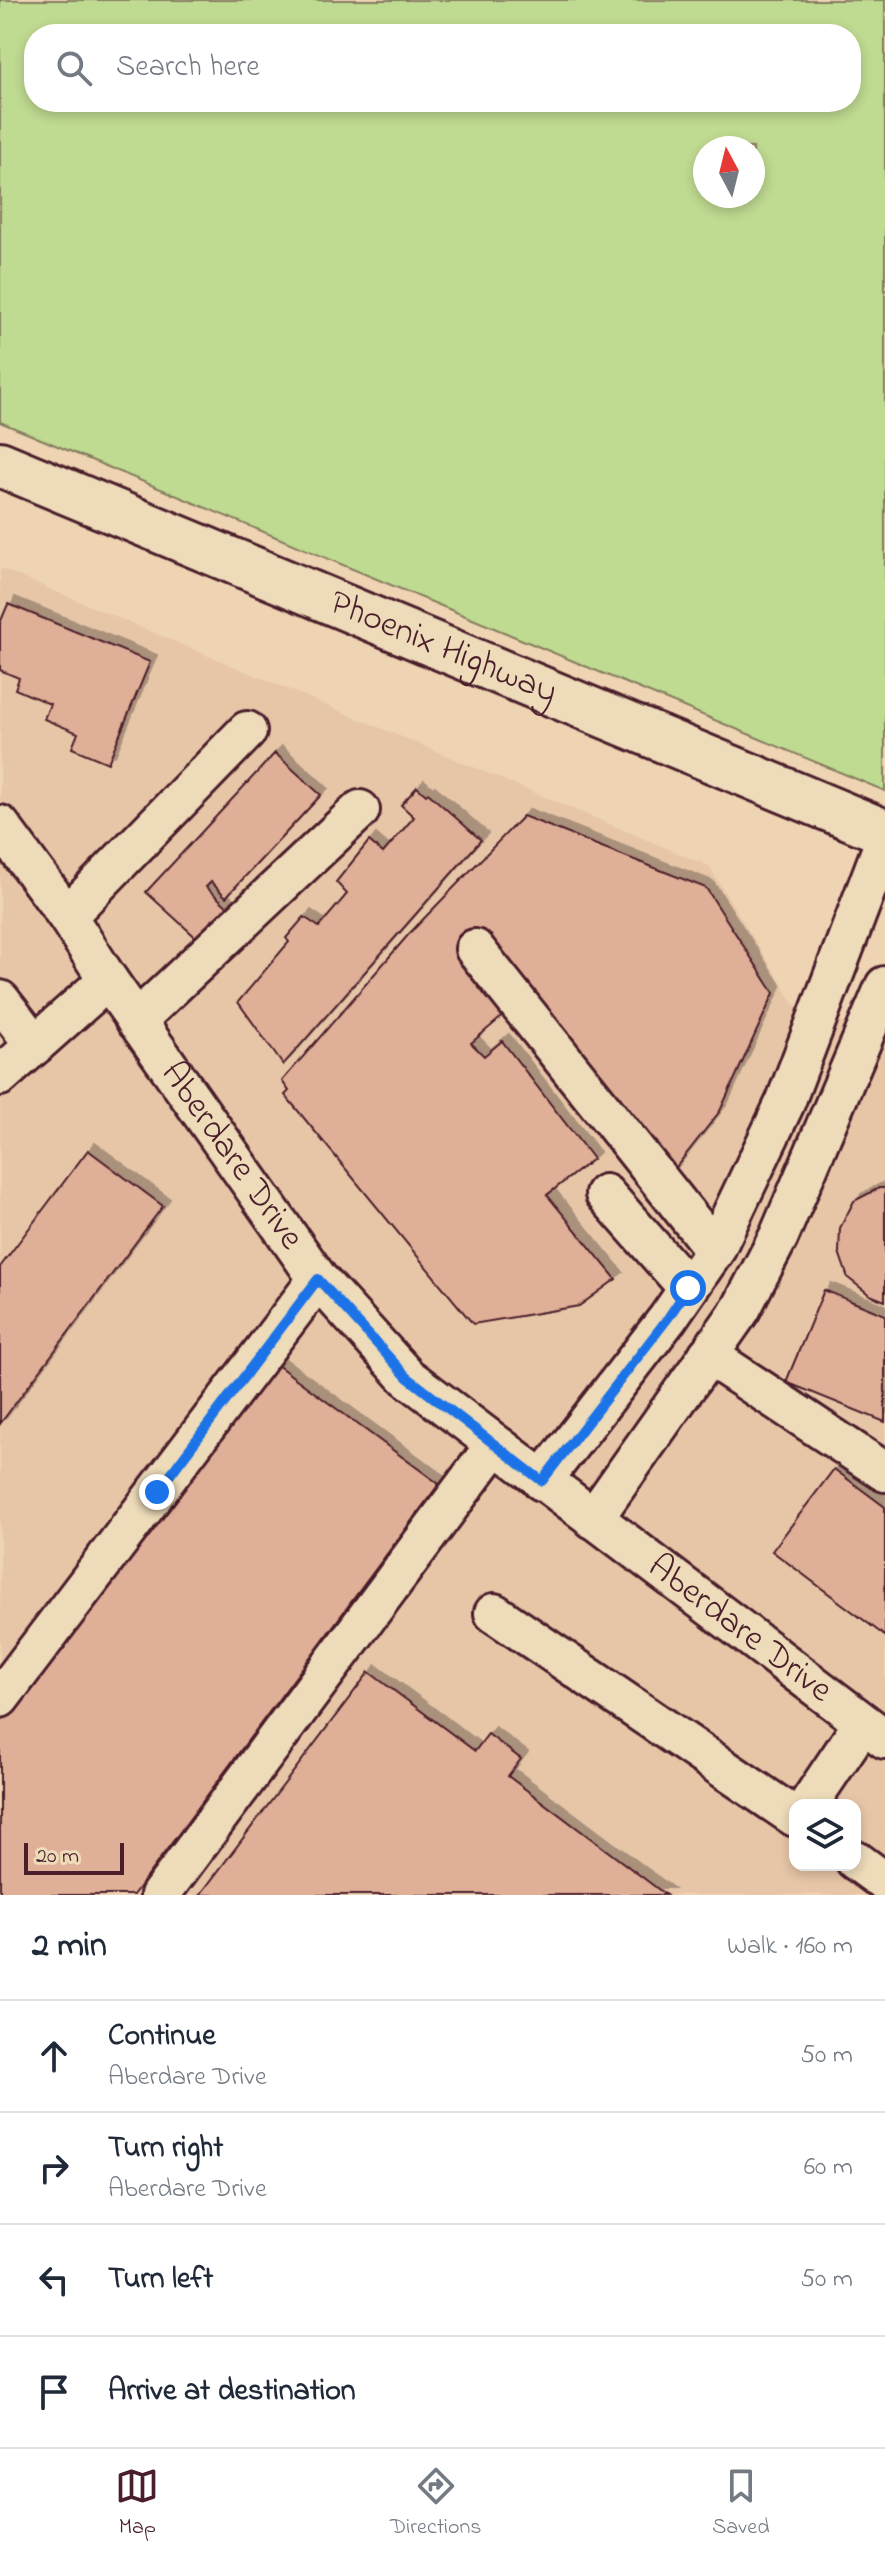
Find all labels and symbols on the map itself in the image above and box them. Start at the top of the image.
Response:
north arrow [693,136,765,208]
street label: Phoenix Highway [321,577,565,719]
street label: Aberdare Drive [147,1051,317,1262]
route start [670,1270,706,1306]
route end [139,1474,175,1510]
street label: Aberdare Drive [636,1541,844,1717]
scale bar [24,1839,124,1875]

